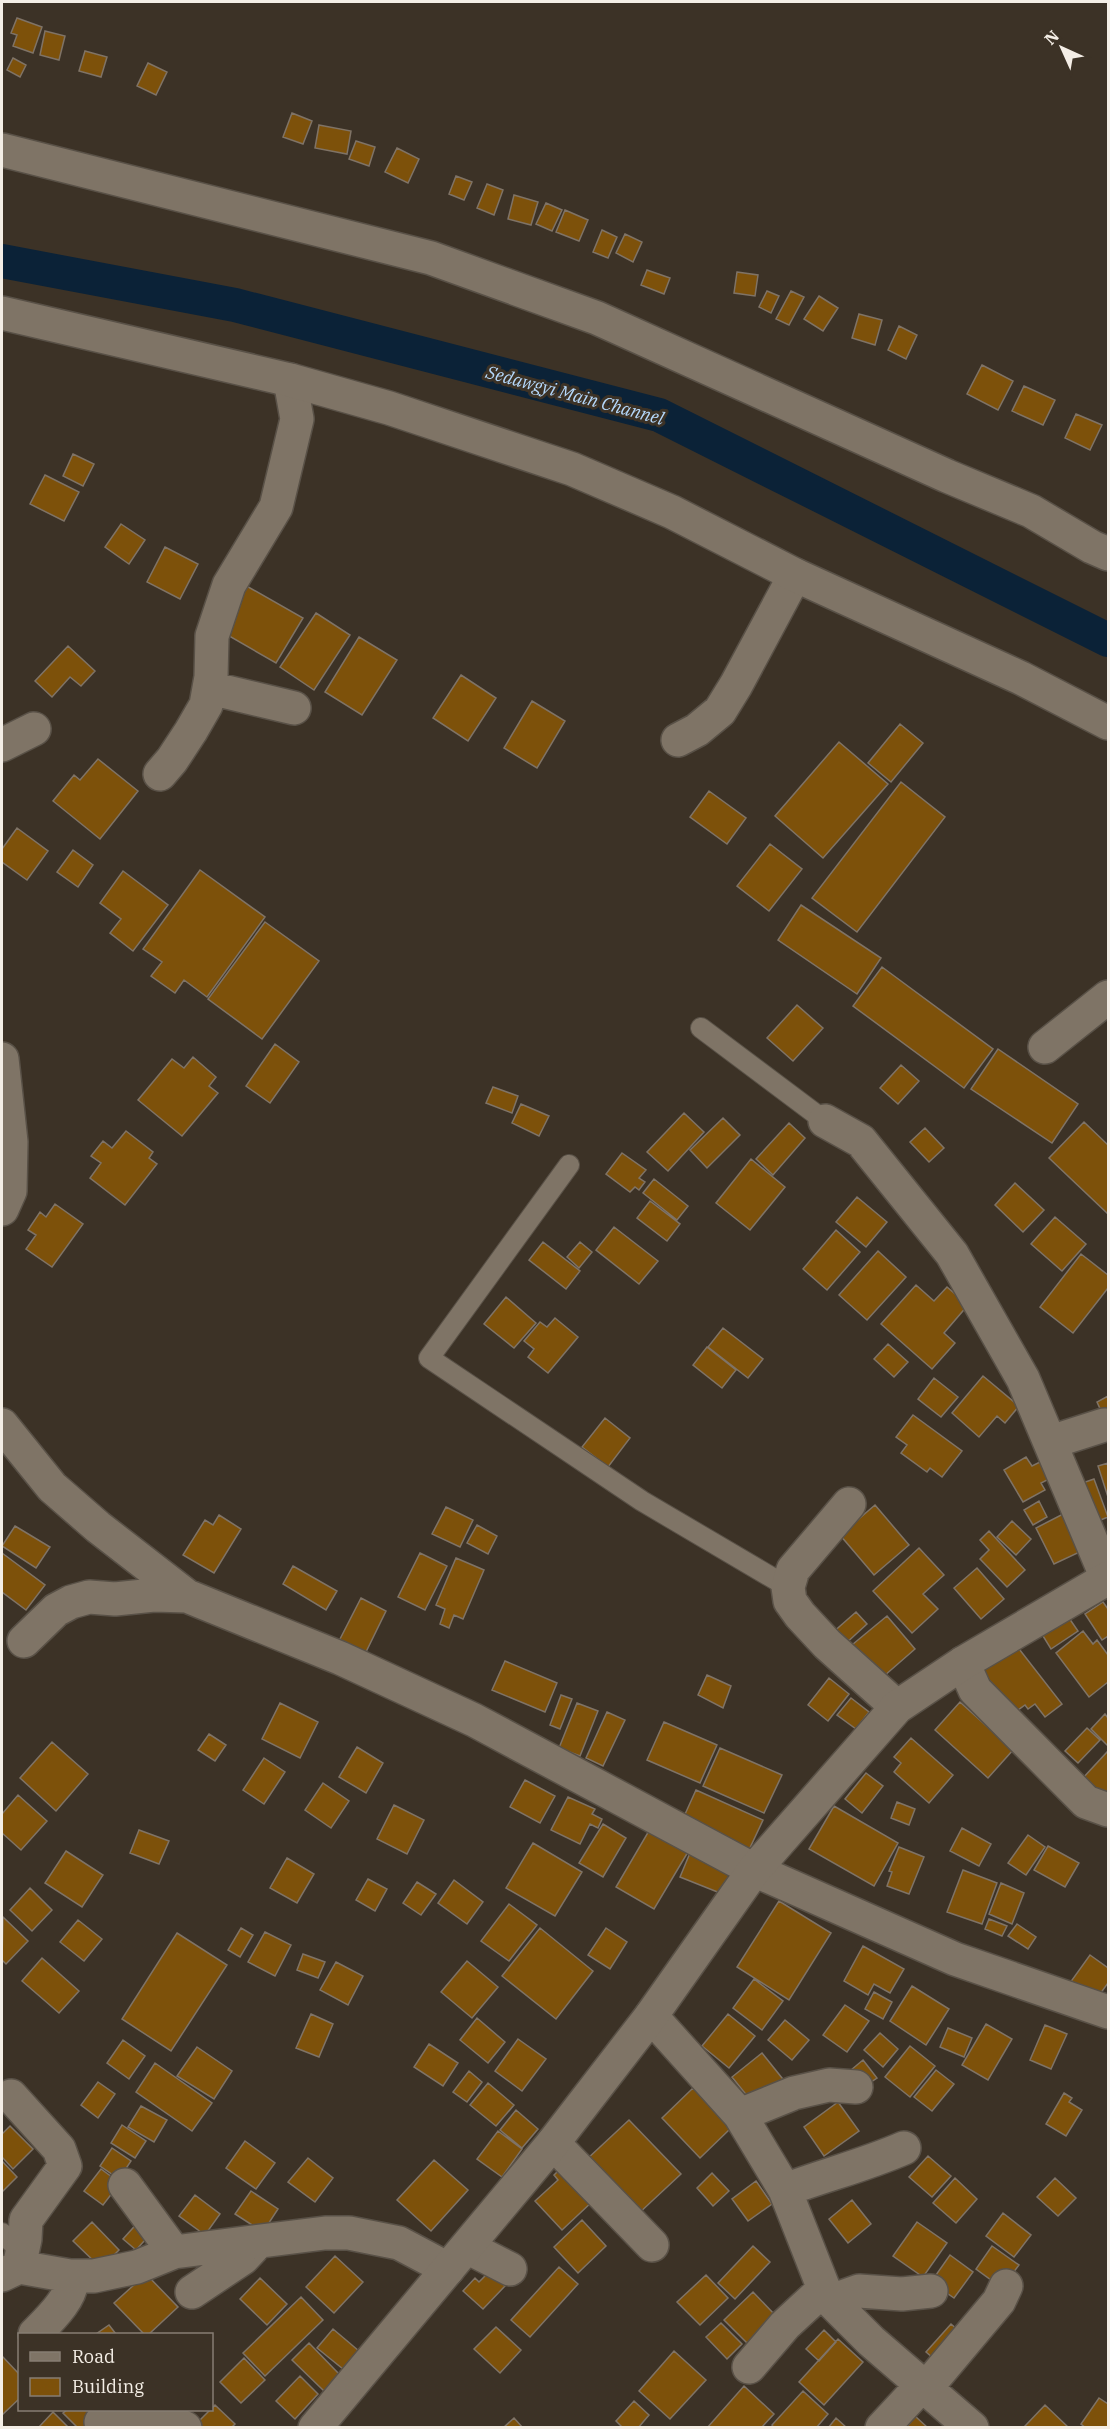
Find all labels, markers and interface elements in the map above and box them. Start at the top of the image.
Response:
north arrow [1032,18,1092,78]
text: N [1040,26,1063,49]
water label: Sedawgyi Main Channel [483,360,667,430]
legend [18,2333,213,2411]
text: Road [72,2345,115,2368]
text: Building [72,2375,144,2398]

